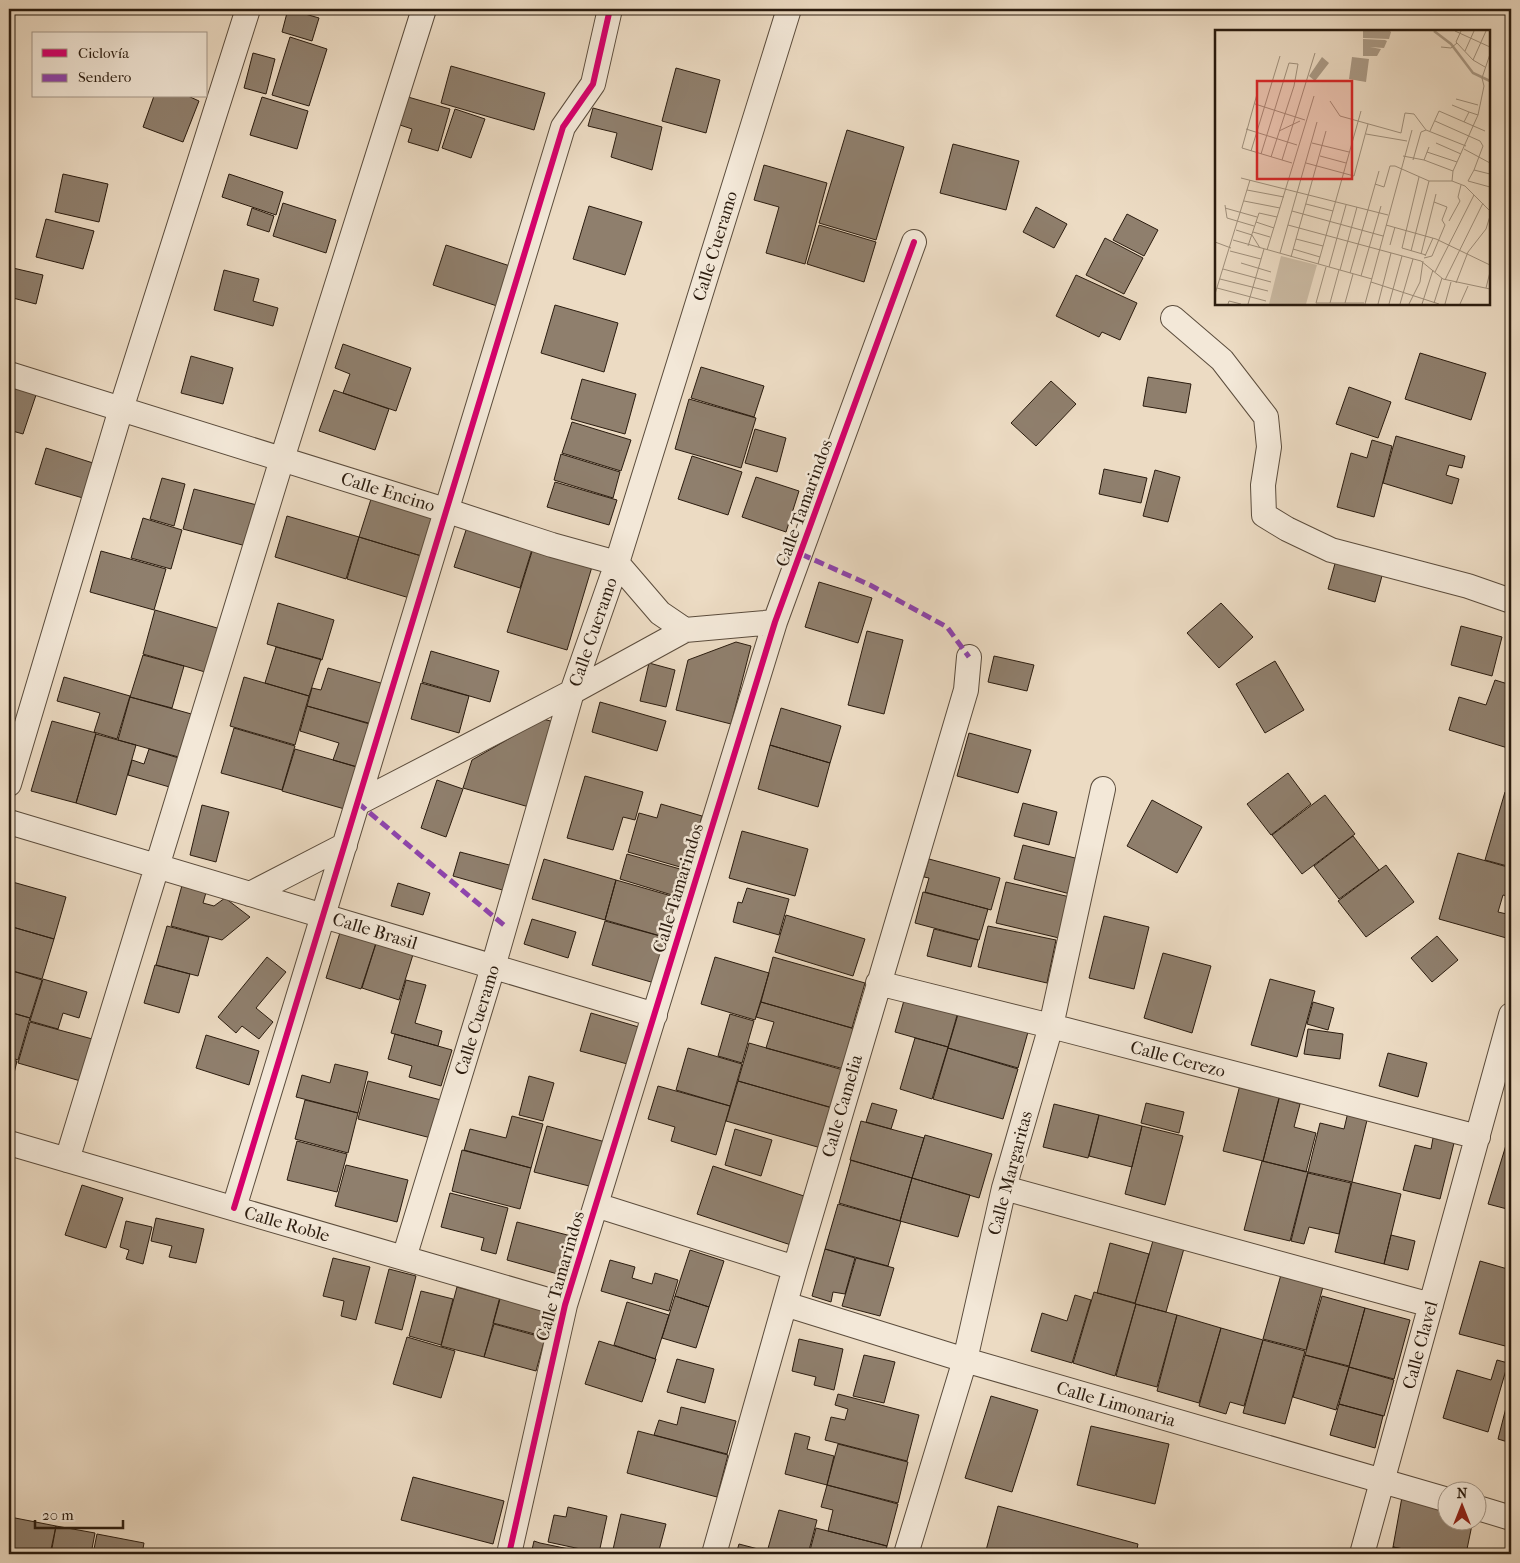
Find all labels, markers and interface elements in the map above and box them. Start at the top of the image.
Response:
inset map [1215,30,1490,305]
legend [32,32,208,98]
text: Ciclovía [78,44,130,62]
text: Sendero [78,68,132,86]
street label: Calle Cueramo [689,188,742,304]
street label: Calle Tamarindos [772,436,837,570]
street label: Calle Encino [338,468,437,517]
street label: Calle Cueramo [565,575,622,690]
street label: Calle Tamarindos [649,821,708,955]
street label: Calle Brasil [330,909,420,954]
street label: Calle Cueramo [451,962,504,1078]
street label: Calle Cerezo [1128,1037,1228,1082]
street label: Calle Camelia [818,1052,867,1160]
street label: Calle Margaritas [984,1108,1037,1237]
street label: Calle Roble [242,1202,332,1247]
street label: Calle Tamarindos [532,1208,589,1344]
street label: Calle Clavel [1399,1299,1442,1392]
street label: Calle Limonaria [1054,1377,1179,1432]
north arrow [1438,1480,1488,1530]
text: N [1457,1485,1468,1502]
scale bar [35,1498,122,1530]
text: 20 m [42,1506,74,1524]

